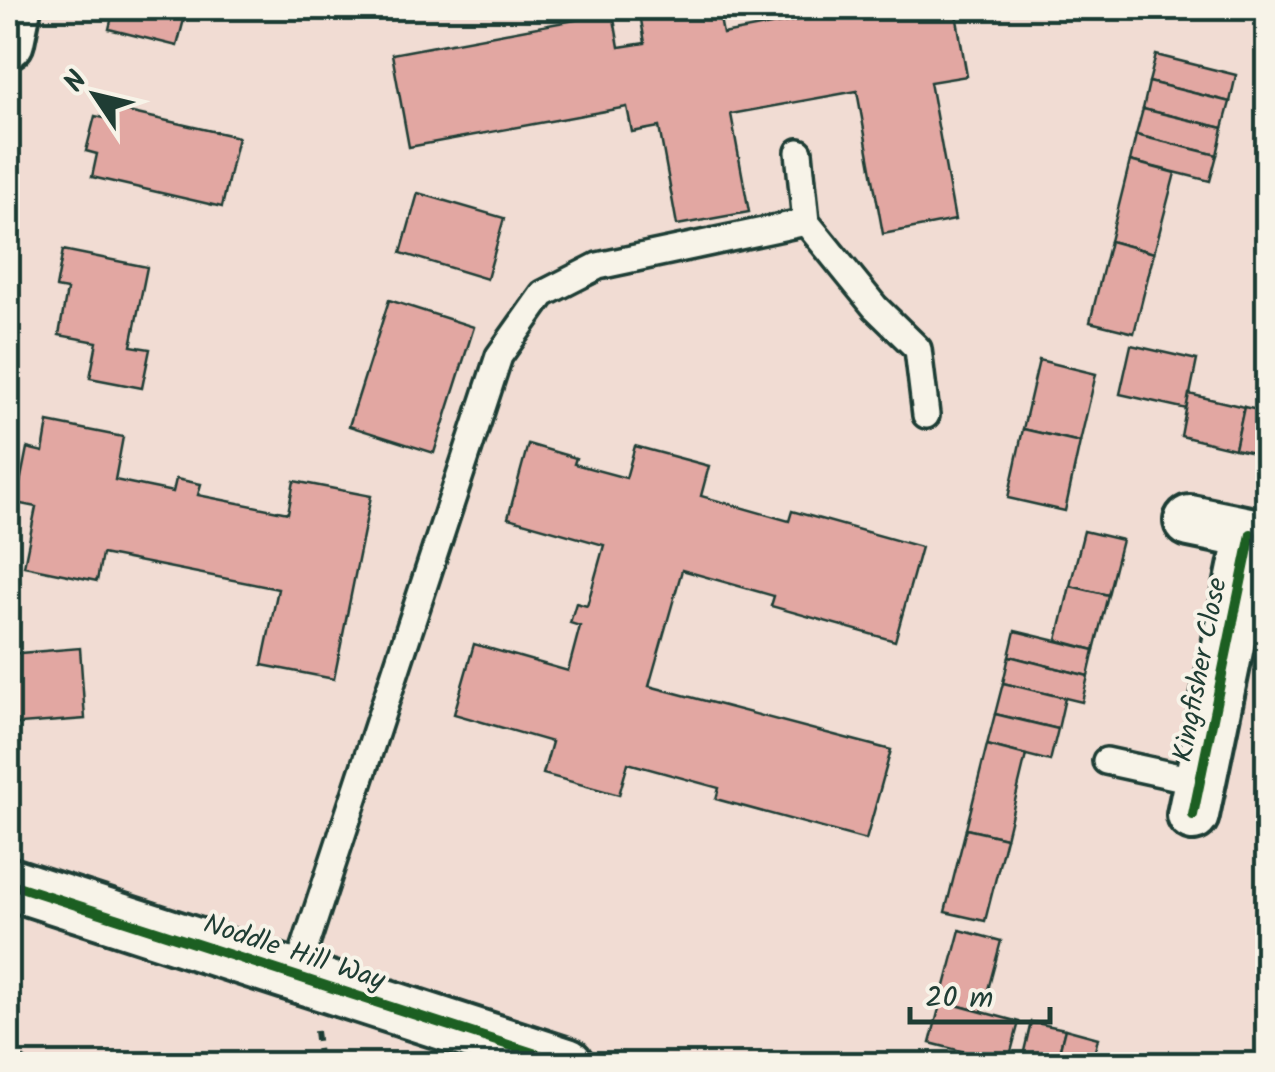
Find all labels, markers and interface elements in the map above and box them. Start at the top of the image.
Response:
north arrow [45,45,145,145]
text: N [53,62,100,102]
street label: Kingfisher Close [1161,573,1241,766]
street label: Noddle Hill Way [197,902,392,1004]
scale bar [910,962,1050,1024]
text: 20 m [925,975,993,1023]

